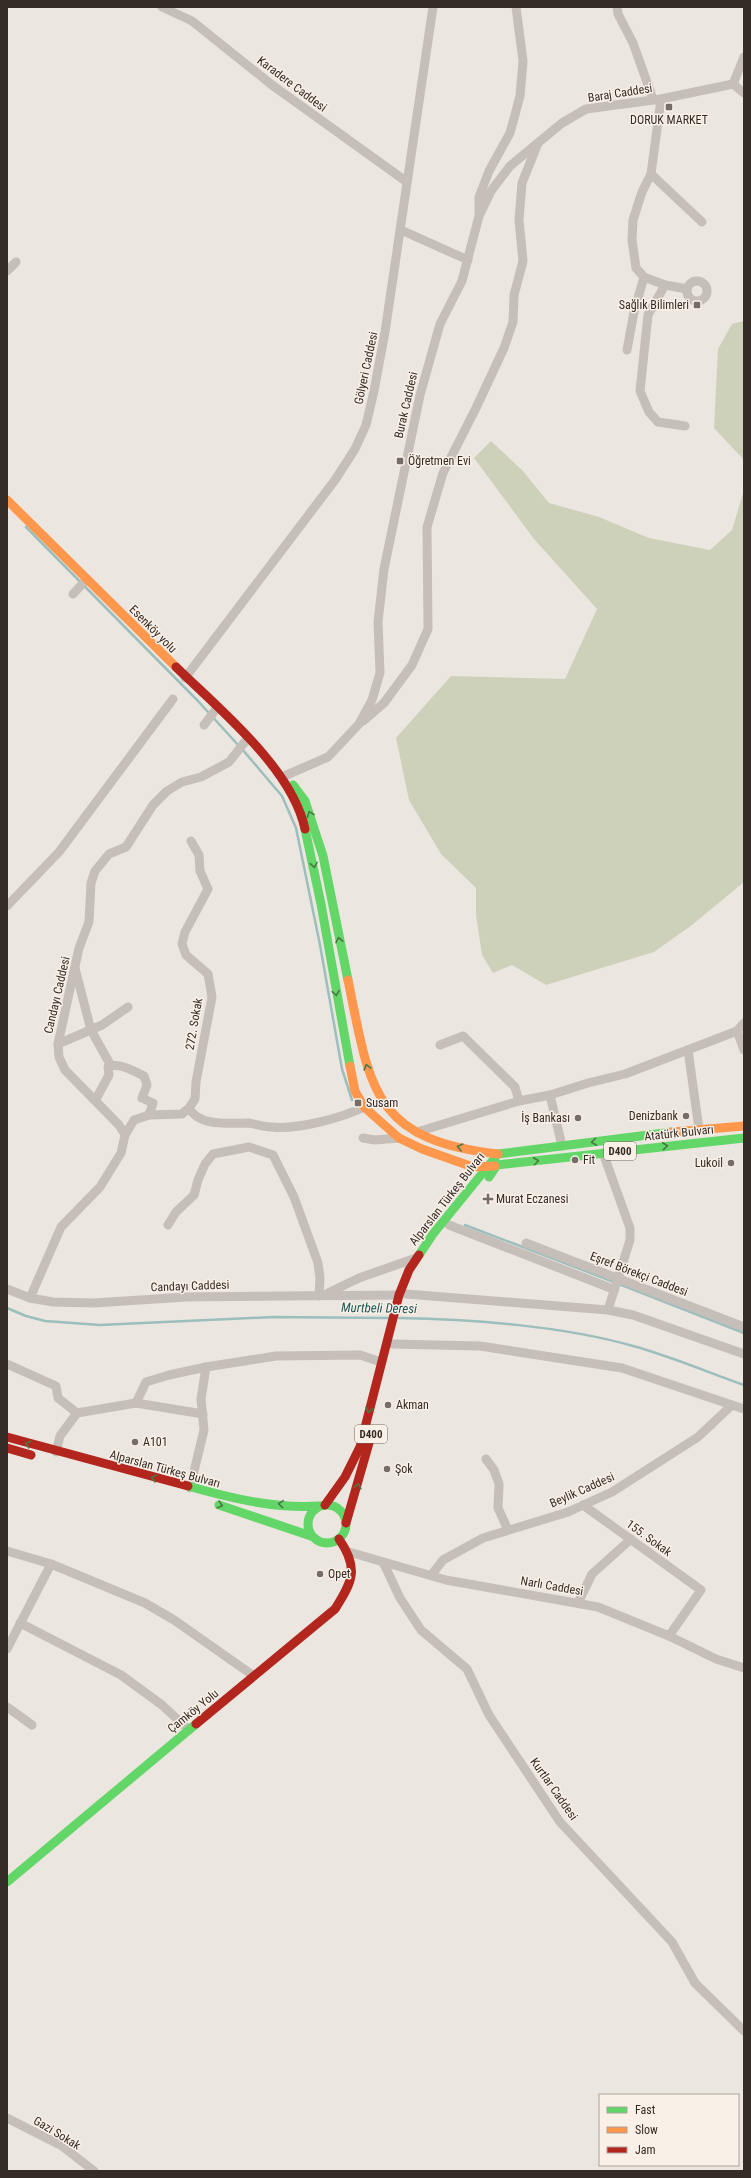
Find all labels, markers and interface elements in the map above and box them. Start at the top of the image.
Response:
street label: Karadere Caddesi [255,53,329,115]
street label: Baraj Caddesi [587,81,653,105]
marker: DORUK MARKET [664,102,674,112]
place label: DORUK MARKET [630,113,708,127]
place label: Sağlık Bilimleri [619,298,689,312]
marker: Sağlık Bilimleri [692,300,702,310]
street label: Gölyeri Caddesi [351,330,381,406]
street label: Burak Caddesi [392,370,420,440]
place label: Öğretmen Evi [408,453,471,468]
marker: Öğretmen Evi [395,456,405,466]
street label: Esenköy yolu [126,602,180,656]
one-way arrow [307,810,315,817]
one-way arrow [309,862,317,868]
one-way arrow [335,937,343,944]
street label: Candayı Caddesi [41,955,73,1035]
one-way arrow [331,990,340,996]
street label: 272. Sokak [183,996,206,1051]
one-way arrow [363,1064,372,1071]
place label: Susam [366,1096,398,1110]
marker: Susam [353,1098,363,1108]
place label: Denizbank [629,1109,679,1123]
place label: İş Bankası [521,1110,570,1125]
marker: Denizbank [681,1111,691,1121]
marker: İş Bankası [573,1113,583,1123]
street label: Atatürk Bulvarı [644,1122,714,1144]
one-way arrow [591,1138,597,1147]
road number: D400 [604,1142,636,1160]
one-way arrow [662,1142,668,1151]
one-way arrow [457,1143,464,1152]
street label: Alparslan Türkeş Bulvarı [406,1150,488,1248]
place label: Fit [583,1153,596,1167]
marker: Fit [570,1155,580,1165]
place label: Lukoil [695,1156,723,1170]
one-way arrow [533,1157,539,1166]
marker: Lukoil [726,1158,736,1168]
place label: Murat Eczanesi [496,1192,568,1206]
marker: Murat Eczanesi [483,1194,493,1204]
street label: Eşref Börekçi Caddesi [588,1249,690,1299]
street label: Candayı Caddesi [150,1278,230,1294]
water label: Murtbeli Deresi [341,1300,417,1316]
place label: Akman [396,1398,429,1412]
marker: Akman [383,1400,393,1410]
one-way arrow [365,1407,373,1414]
road number: D400 [355,1425,387,1443]
place label: A101 [143,1435,168,1449]
marker: A101 [130,1437,140,1447]
one-way arrow [25,1440,32,1449]
street label: Alparslan Türkeş Bulvarı [108,1447,222,1491]
place label: Şok [395,1462,413,1476]
marker: Şok [382,1464,392,1474]
street label: Beylik Caddesi [548,1470,616,1510]
one-way arrow [150,1474,157,1483]
one-way arrow [353,1482,362,1489]
one-way arrow [278,1500,284,1509]
one-way arrow [217,1501,224,1509]
street label: 155. Sokak [624,1517,675,1559]
place label: Opet [328,1567,351,1581]
marker: Opet [315,1569,325,1579]
street label: Narlı Caddesi [520,1574,584,1598]
street label: Çamköy Yolu [165,1686,221,1736]
street label: Kurtlar Caddesi [527,1755,581,1823]
legend [599,2094,739,2166]
text: Fast [635,2103,656,2117]
street label: Gazi Sokak [31,2113,84,2153]
text: Slow [635,2123,658,2137]
text: Jam [635,2143,656,2157]

